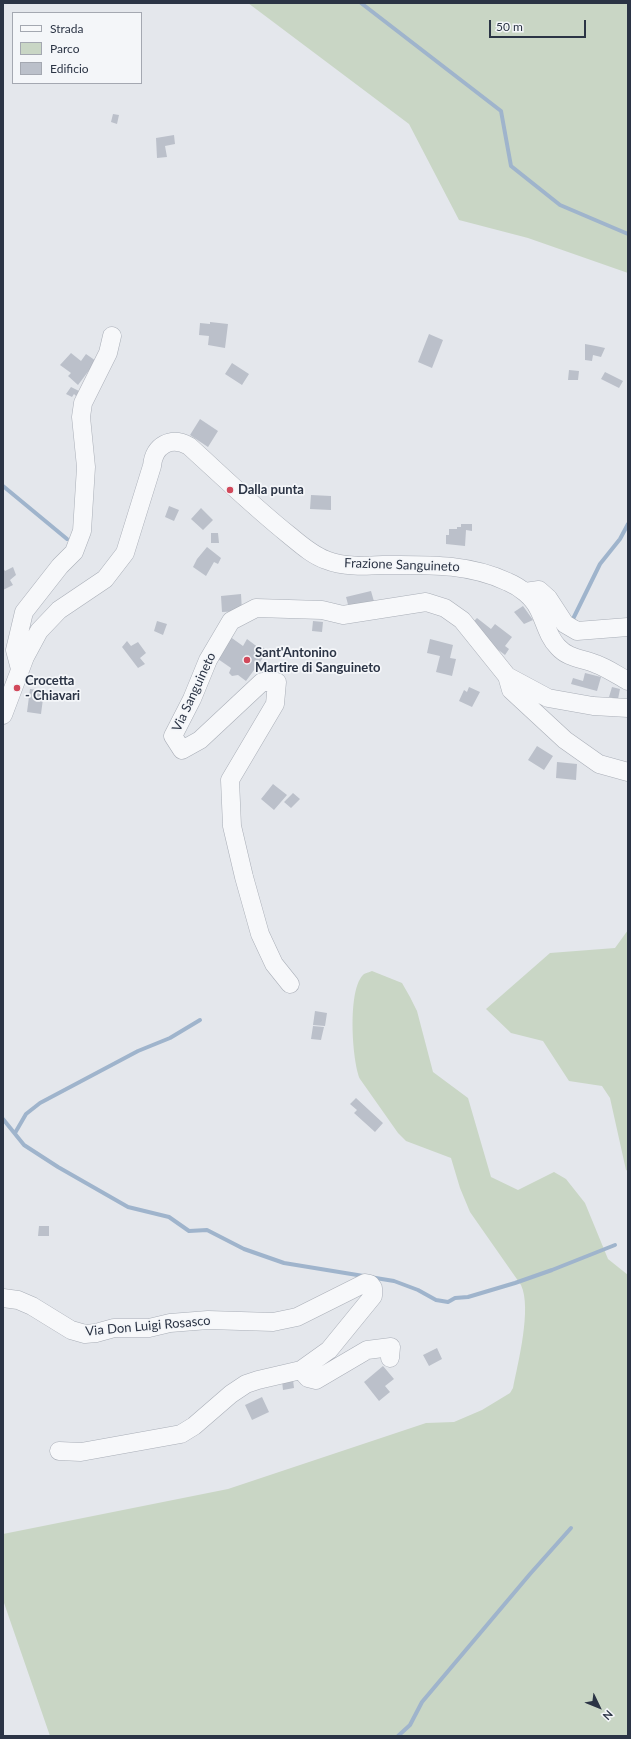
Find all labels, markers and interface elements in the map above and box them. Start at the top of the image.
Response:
legend [12,12,142,84]
scale bar [491,12,588,38]
text: 50 m [496,19,523,34]
text: Strada [50,21,83,36]
text: Parco [50,41,80,56]
text: Edificio [50,61,89,76]
place label: Dalla punta [238,482,304,498]
marker: Dalla punta [225,485,235,495]
street label: Frazione Sanguineto [344,555,460,575]
place label: Sant'Antonino Martire di Sanguineto [255,645,380,676]
street label: Via Sanguineto [169,650,219,734]
marker: Sant'Antonino Martire di Sanguineto [242,655,252,665]
place label: Crocetta - Chiavari [25,673,80,704]
marker: Crocetta - Chiavari [12,683,22,693]
street label: Via Don Luigi Rosasco [85,1313,211,1339]
north arrow [579,1687,619,1727]
text: N [601,1708,616,1723]

